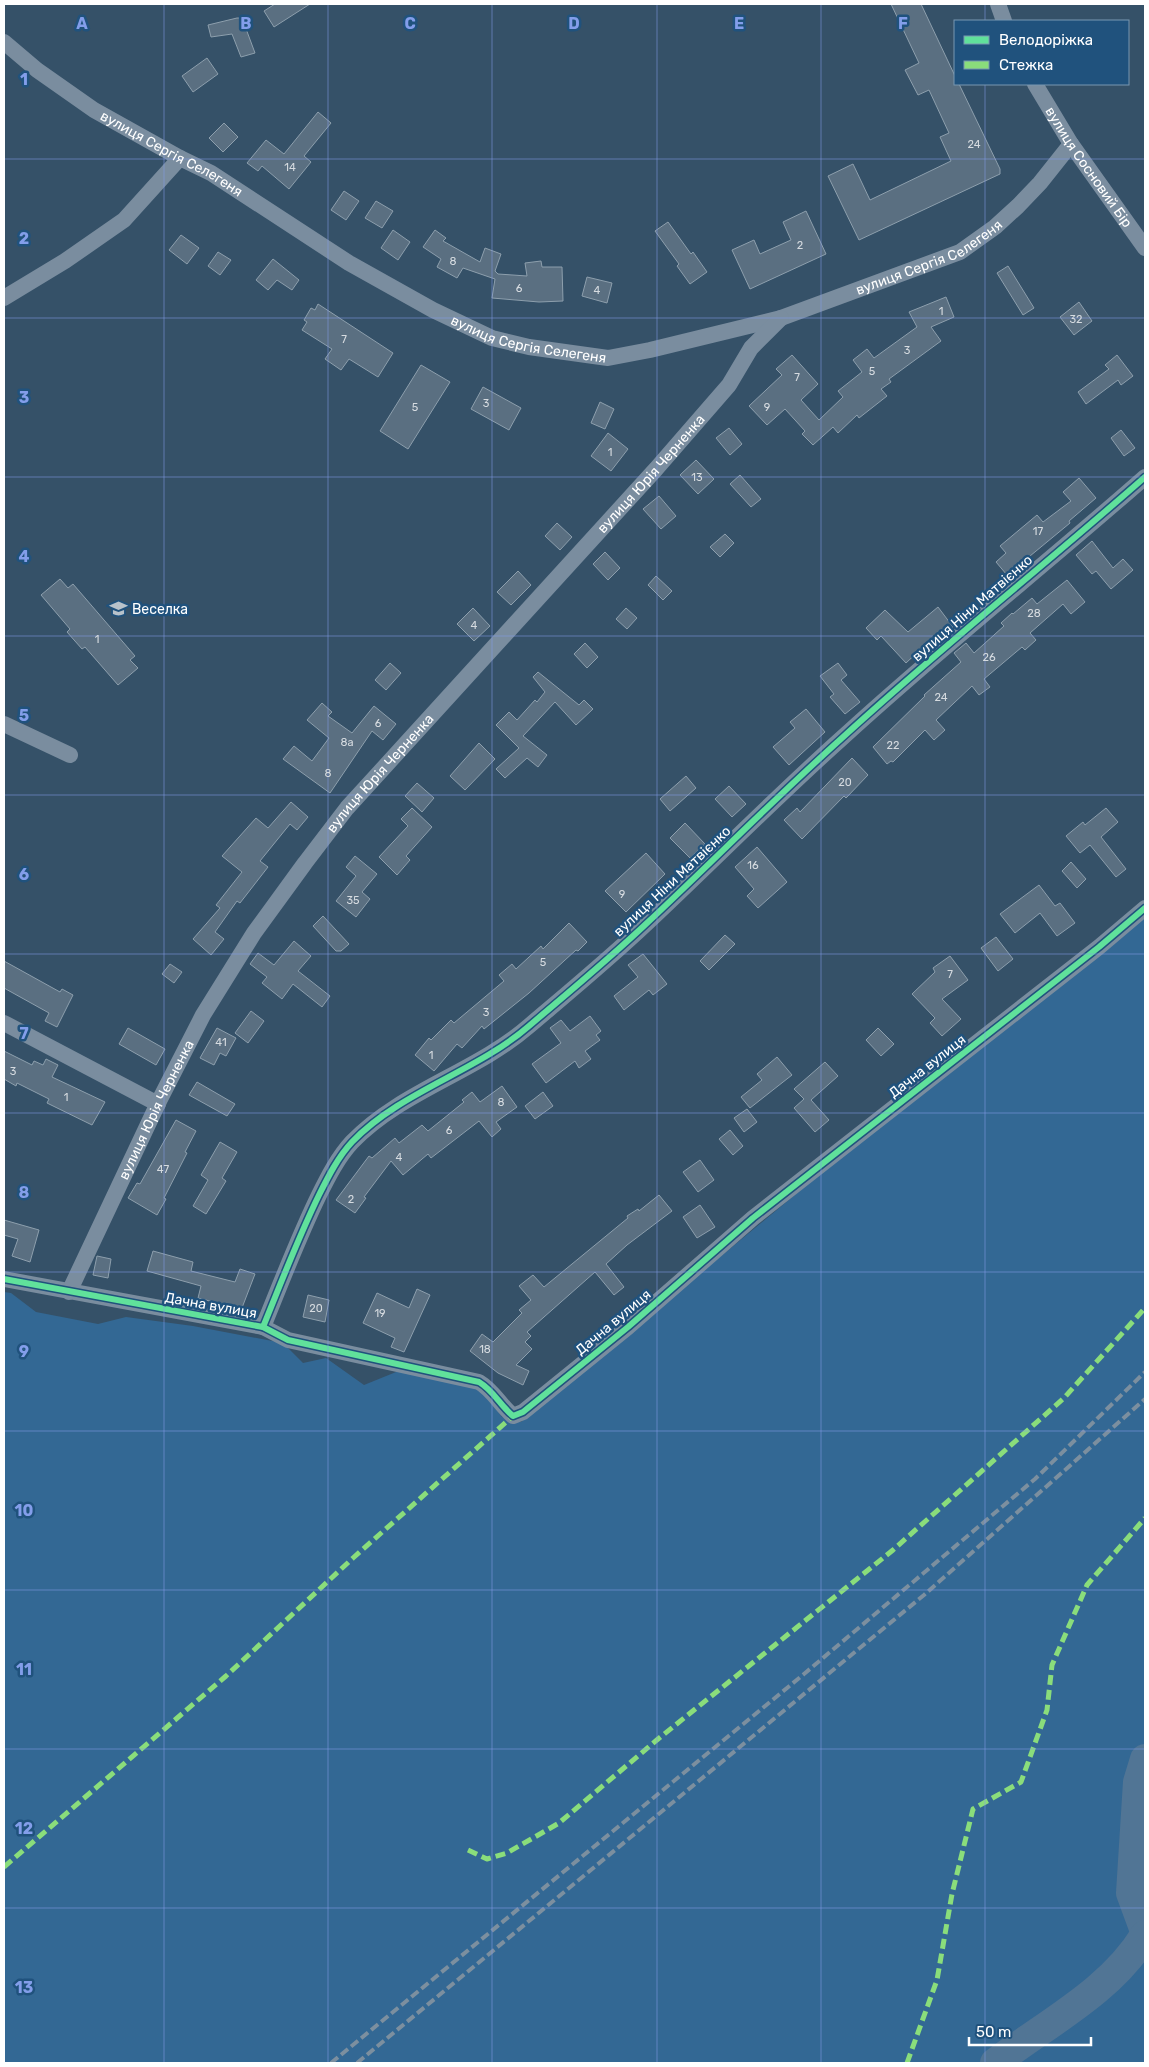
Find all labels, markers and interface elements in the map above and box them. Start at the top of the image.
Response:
text: A [76,14,88,33]
text: B [240,14,252,33]
text: C [404,14,416,33]
text: D [568,14,580,33]
text: E [734,14,744,33]
text: F [898,14,908,33]
legend [954,20,1129,85]
text: Велодоріжка [999,31,1093,49]
text: Стежка [999,56,1053,74]
text: 1 [20,70,28,89]
street label: вулиця Сосновий Бір [1042,104,1136,231]
street label: вулиця Сергія Селегеня [97,107,246,200]
house number: 24 [967,138,981,151]
house number: 14 [284,161,296,174]
street label: вулиця Сергія Селегеня [853,216,1006,299]
text: 2 [19,229,29,248]
house number: 2 [797,239,803,252]
house number: 8 [450,255,457,268]
house number: 6 [516,282,523,295]
house number: 4 [594,284,601,297]
house number: 1 [939,305,943,318]
street label: вулиця Сергія Селегеня [448,312,607,367]
house number: 32 [1069,313,1083,326]
house number: 7 [341,333,347,346]
house number: 3 [904,344,911,357]
house number: 5 [869,365,876,378]
house number: 7 [794,371,800,384]
text: 3 [19,388,29,407]
house number: 3 [483,397,490,410]
house number: 5 [412,401,419,414]
house number: 9 [764,401,770,414]
street label: вулиця Юрія Черненка [594,411,709,537]
house number: 1 [608,446,612,459]
house number: 13 [691,471,703,484]
house number: 17 [1033,525,1044,538]
text: 4 [19,547,30,566]
street label: вулиця Ніни Матвієнко [909,551,1036,665]
school or university icon: Веселка [108,599,128,619]
place label: Веселка [132,601,188,618]
house number: 28 [1027,607,1041,620]
house number: 4 [471,619,478,632]
house number: 1 [95,633,99,646]
house number: 26 [982,651,996,664]
house number: 24 [934,691,948,704]
text: 5 [19,706,29,725]
street label: вулиця Юрія Черненка [323,711,437,836]
house number: 6 [375,717,382,730]
house number: 8а [340,736,354,749]
house number: 22 [887,739,899,752]
house number: 8 [325,767,332,780]
house number: 20 [838,776,852,789]
street label: вулиця Ніни Матвієнко [610,823,734,940]
house number: 16 [747,859,759,872]
text: 6 [19,865,29,884]
house number: 9 [619,888,625,901]
house number: 35 [346,894,360,907]
house number: 5 [540,956,547,969]
house number: 7 [947,968,953,981]
house number: 3 [483,1006,490,1019]
text: 7 [19,1024,29,1043]
street label: Дачна вулиця [885,1031,969,1102]
house number: 41 [215,1036,227,1049]
street label: вулиця Юрія Черненка [115,1037,198,1182]
house number: 1 [429,1049,433,1062]
house number: 3 [10,1065,17,1078]
house number: 1 [64,1091,68,1104]
house number: 8 [498,1096,505,1109]
house number: 6 [446,1124,453,1137]
house number: 4 [396,1151,403,1164]
house number: 47 [157,1163,169,1176]
text: 8 [19,1183,30,1202]
house number: 2 [348,1193,354,1206]
street label: Дачна вулиця [572,1286,654,1359]
street label: Дачна вулиця [164,1289,258,1322]
house number: 20 [309,1302,323,1315]
house number: 19 [374,1307,386,1320]
text: 9 [19,1342,29,1361]
house number: 18 [479,1343,491,1356]
text: 10 [15,1501,34,1520]
text: 11 [16,1660,32,1679]
text: 12 [15,1819,33,1838]
text: 13 [15,1978,33,1997]
scale bar [969,2014,1092,2046]
text: 50 m [976,2023,1011,2041]

